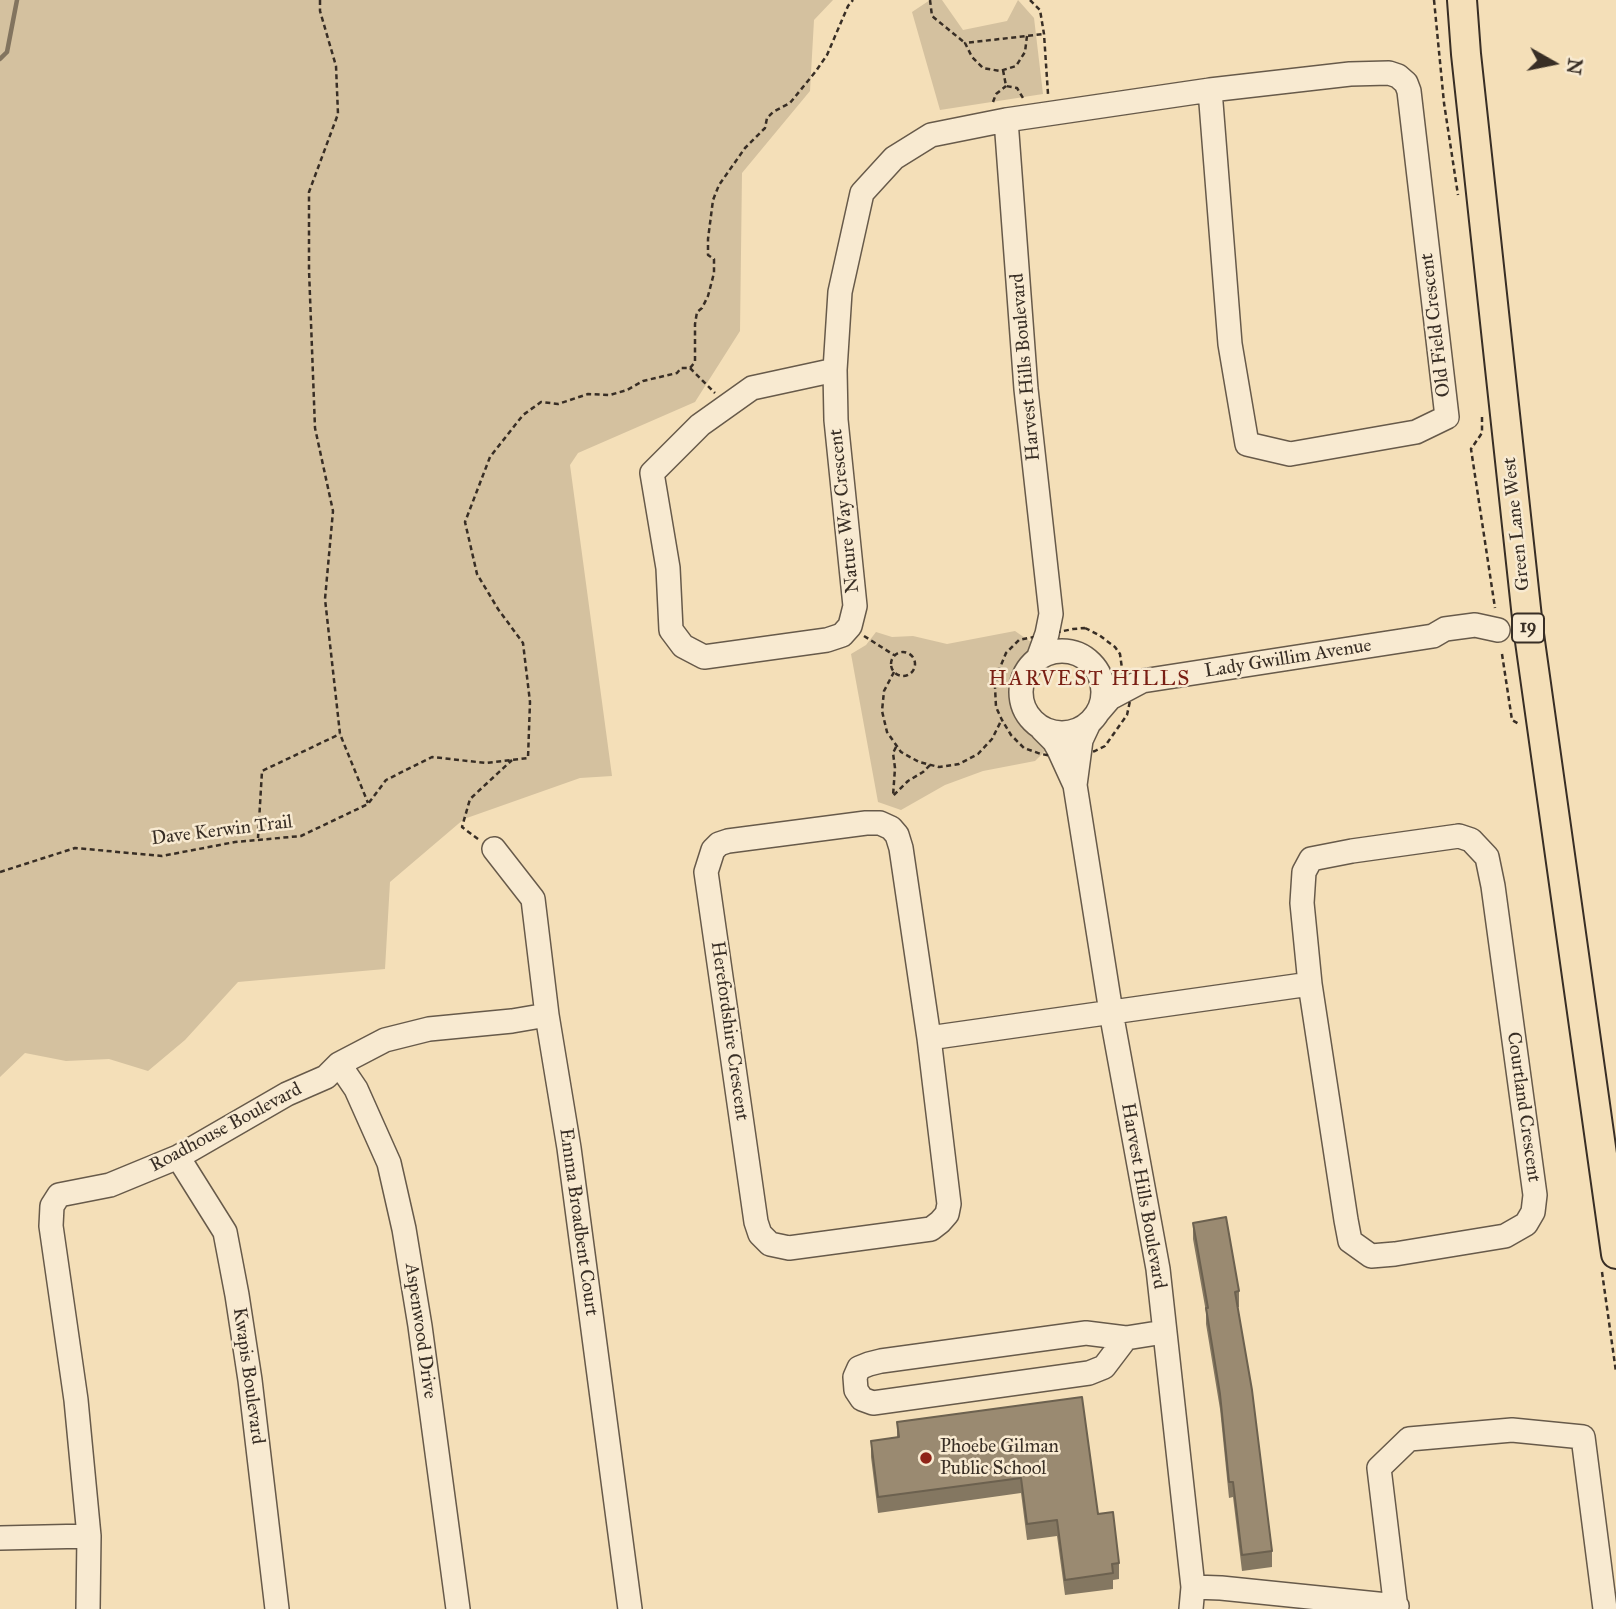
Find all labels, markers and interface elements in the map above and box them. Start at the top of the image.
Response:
north arrow [1518,28,1588,98]
text: N [1562,57,1587,76]
street label: Old Field Crescent [1416,252,1456,398]
street label: Harvest Hills Boulevard [1006,272,1046,462]
street label: Nature Way Crescent [825,428,865,594]
street label: Green Lane West [1499,456,1535,592]
road number: 19 [1512,614,1544,642]
street label: Lady Gwillim Avenue [1203,635,1373,683]
district label: HARVEST HILLS [990,667,1190,693]
street label: Dave Kerwin Trail [150,811,294,851]
street label: Herefordshire Crescent [705,940,753,1122]
street label: Courtland Crescent [1501,1030,1545,1184]
street label: Roadhouse Boulevard [146,1078,306,1178]
street label: Harvest Hills Boulevard [1115,1101,1171,1291]
street label: Emma Broadbent Court [554,1127,602,1317]
street label: Aspenwood Drive [399,1262,441,1400]
street label: Kwapis Boulevard [227,1306,269,1446]
place label: Phoebe Gilman Public School [940,1436,1059,1480]
marker: Phoebe Gilman Public School [918,1450,934,1466]

